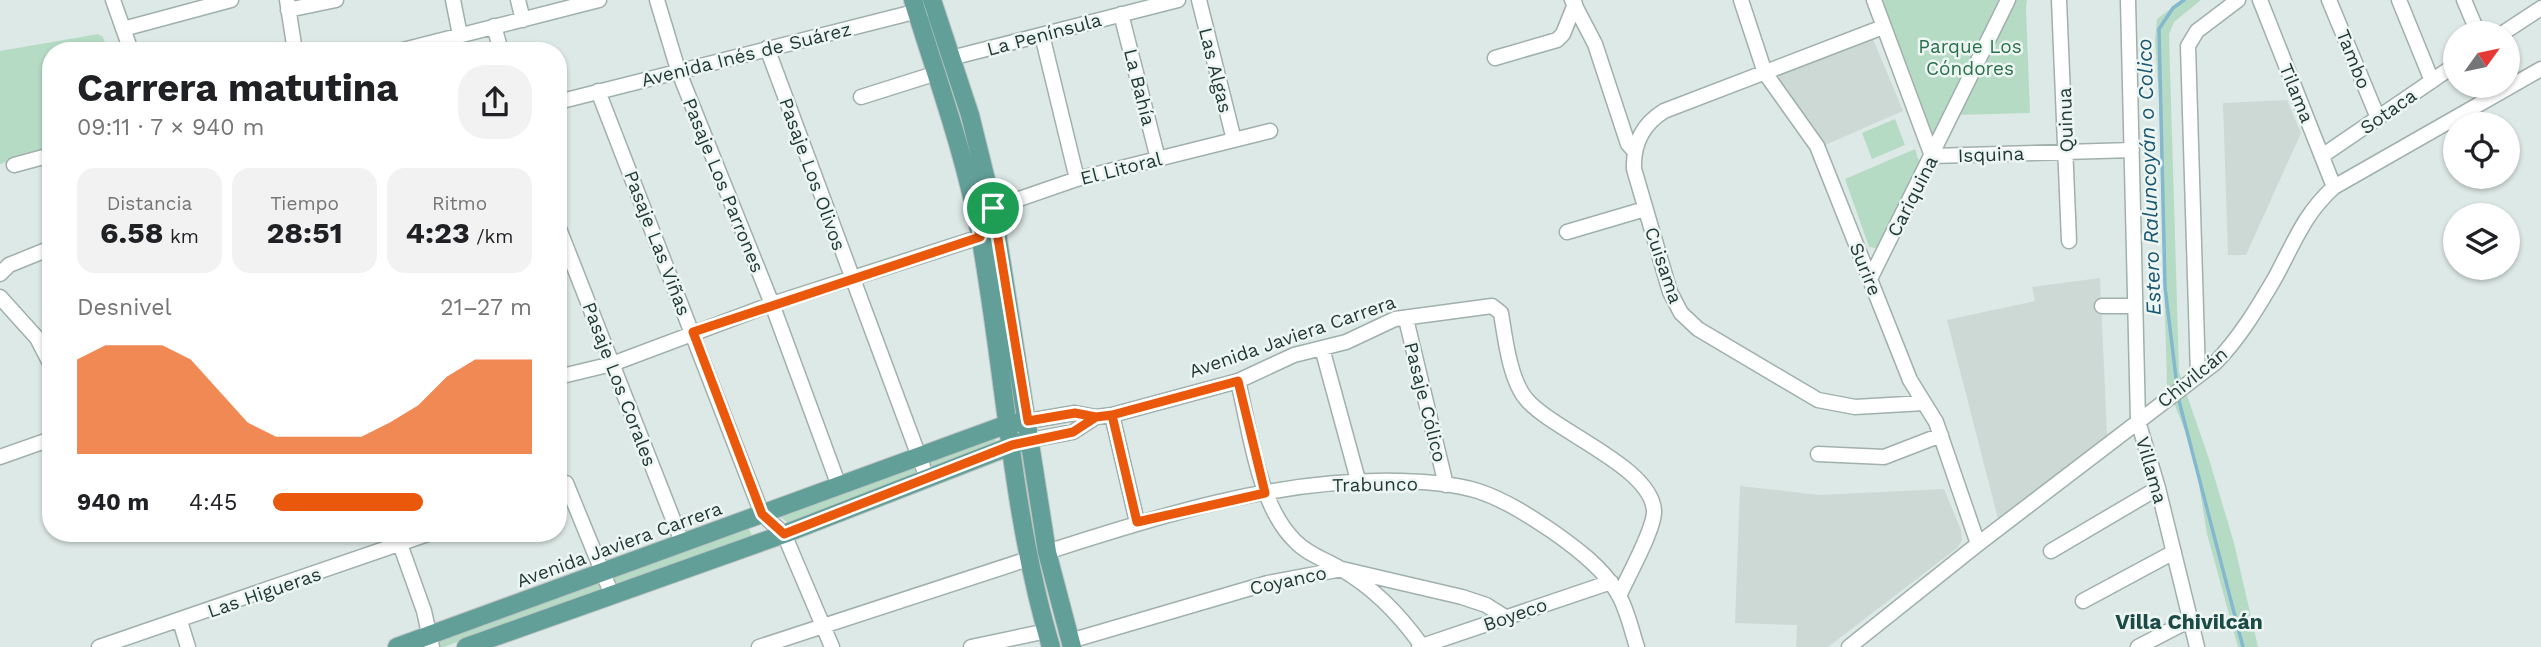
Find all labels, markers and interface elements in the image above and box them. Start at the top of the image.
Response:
street label: La Península [984,8,1104,61]
street label: Avenida Inés de Suárez [639,17,853,92]
north arrow [2443,21,2520,98]
map controls [2443,21,2520,280]
street label: Las Algas [1194,25,1237,115]
street label: Tambo [2331,26,2376,92]
park label: Parque Los Cóndores [1918,35,2022,80]
water label: Estero Raluncoyán o Colico [2131,38,2166,316]
street label: La Bahía [1119,46,1160,128]
street label: Tilama [2274,60,2319,126]
button: share [458,65,532,139]
text: Carrera matutina [77,66,398,110]
street label: Sotaca [2356,84,2421,139]
street label: Quinua [2053,87,2078,153]
street label: Pasaje Los Parrones [678,95,769,276]
street label: Pasaje Los Olivos [774,95,851,254]
button: locate [2443,112,2520,189]
text: 09:11 · 7 × 940 m [77,114,264,141]
street label: Isquina [1957,142,2025,167]
street label: El Litoral [1078,147,1165,190]
street label: Cariquina [1882,152,1943,241]
street label: Pasaje Las Viñas [619,167,696,319]
pin [963,178,1023,238]
icon: arrive [974,189,1012,227]
text: Distancia [107,192,192,215]
text: Tiempo [270,192,339,215]
text: Ritmo [432,192,487,215]
button: layers [2443,203,2520,280]
text: 6.58 [100,215,164,250]
text: 28:51 [266,215,343,250]
text: 4:23 [406,215,470,250]
street label: Cuisama [1640,224,1687,307]
text: km [164,225,199,248]
text: /km [470,225,513,248]
street label: Surire [1845,239,1887,299]
street label: Avenida Javiera Carrera [1186,290,1399,383]
text: Desnivel [77,294,172,321]
text: 21–27 m [440,294,532,321]
street label: Pasaje Los Corales [578,299,661,470]
street label: Pasaje Cólico [1399,340,1452,465]
street label: Chivilcán [2153,342,2232,413]
street label: Villama [2131,434,2172,507]
street label: Trabunco [1332,472,1418,497]
text: 940 m [77,489,149,516]
text: 4:45 [189,489,237,516]
street label: Avenida Javiera Carrera [513,496,725,592]
street label: Coyanco [1247,561,1329,600]
street label: Las Higueras [204,562,324,623]
street label: Boyeco [1480,593,1550,636]
district label: Villa Chivilcán [2115,609,2263,634]

